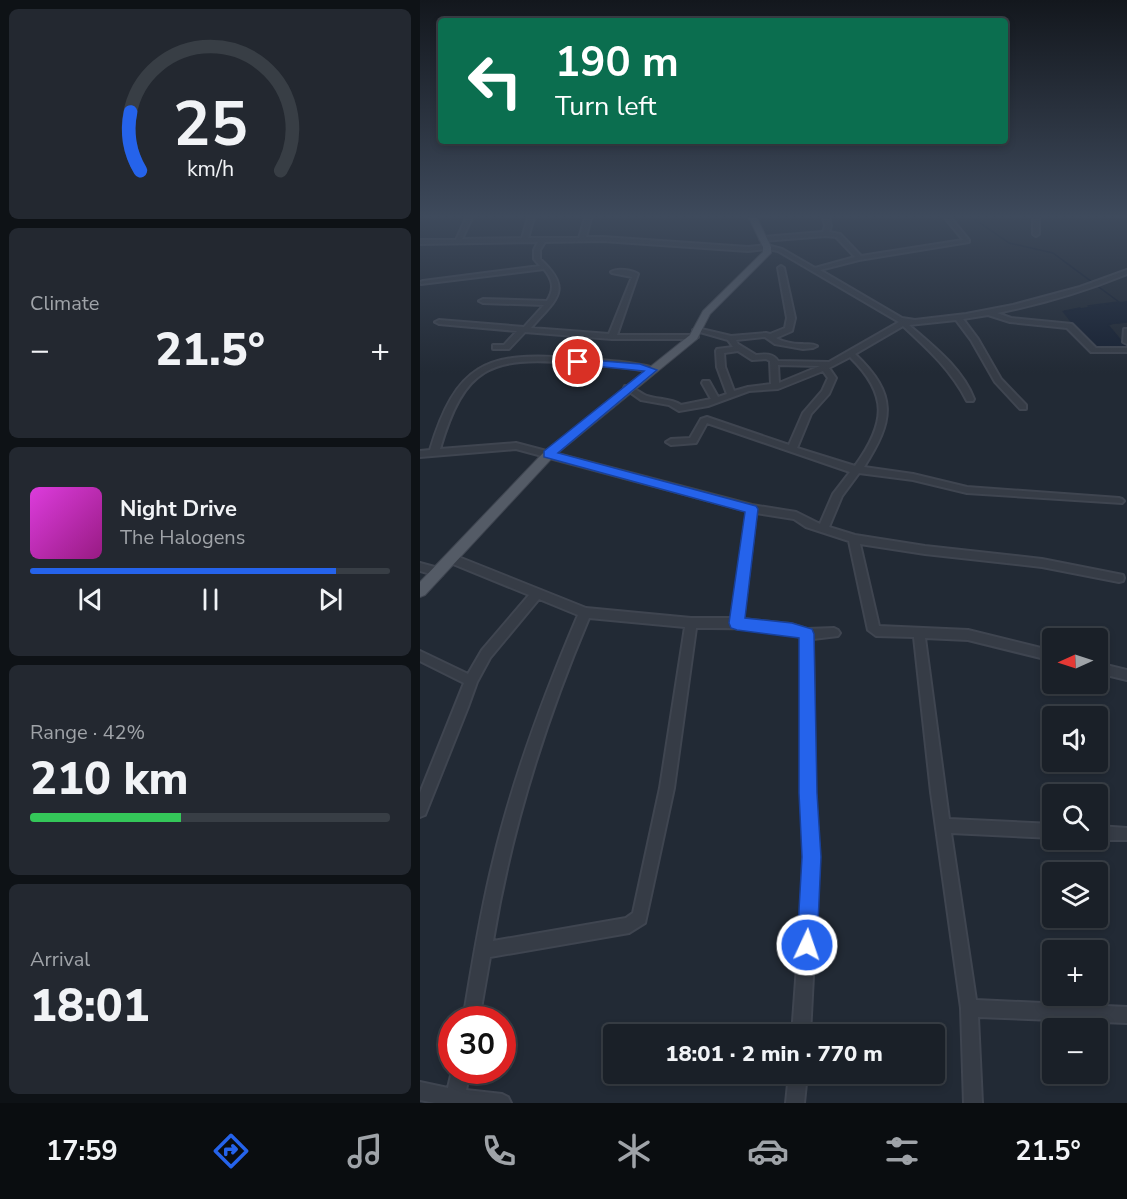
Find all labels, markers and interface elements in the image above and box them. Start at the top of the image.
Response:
text: 190 m [555,34,679,91]
icon: left [456,42,534,120]
text: 25 [173,82,247,167]
text: Turn left [555,88,656,125]
text: km/h [186,154,234,184]
text: Climate [30,290,99,317]
text: 21.5° [155,320,265,381]
text: − [30,328,50,373]
text: + [370,328,390,373]
pin [552,336,603,387]
icon: arrive [561,345,594,378]
text: Night Drive [120,494,237,524]
text: The Halogens [120,524,245,551]
icon: previous [74,583,107,616]
icon: pause [194,583,227,616]
icon: next [314,583,347,616]
north arrow [1042,628,1108,694]
map controls [1042,628,1108,1084]
button: sound [1042,706,1108,772]
text: Range · 42% [30,719,145,746]
text: 210 km [30,749,189,810]
button: search [1042,784,1108,850]
button: layers [1042,862,1108,928]
position arrow [775,913,839,977]
button: + [1042,940,1108,1006]
text: Arrival [30,946,90,973]
text: 18:01 [30,976,150,1037]
speed limit sign: 30 [438,1006,516,1084]
button: − [1042,1018,1108,1084]
text: 18:01 · 2 min · 770 m [665,1039,883,1069]
icon: directions [210,1130,252,1172]
icon: music [344,1130,386,1172]
icon: phone [478,1130,520,1172]
icon: climate [613,1130,655,1172]
icon: car [747,1130,789,1172]
icon: filters [881,1130,923,1172]
text: 17:59 [46,1133,118,1170]
text: 21.5° [1015,1133,1081,1170]

